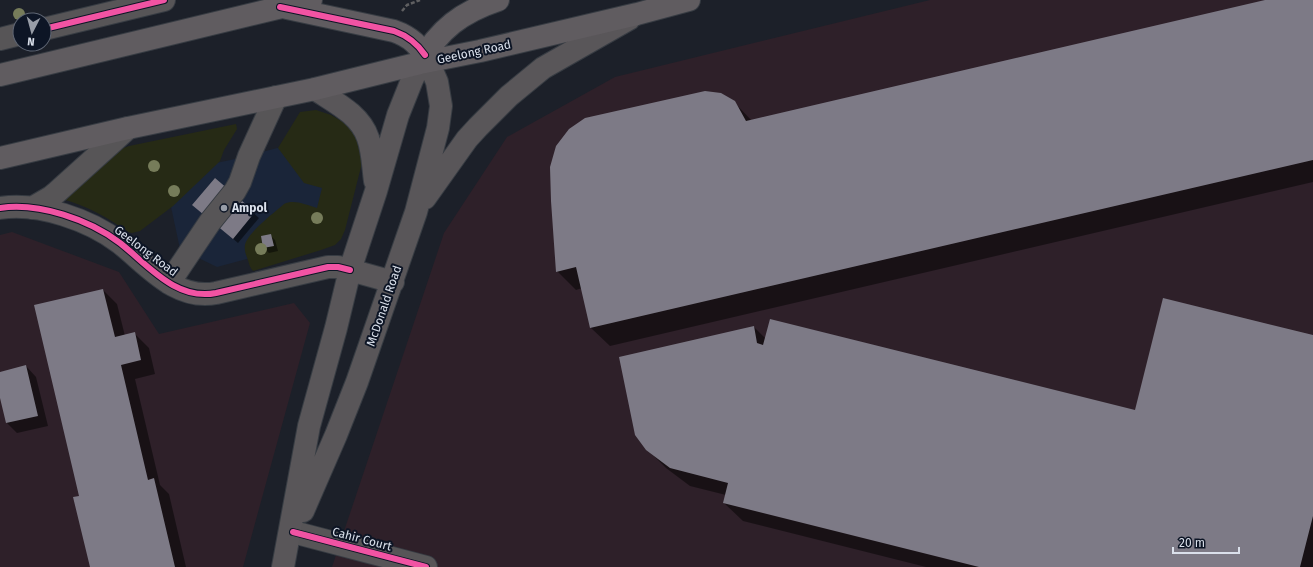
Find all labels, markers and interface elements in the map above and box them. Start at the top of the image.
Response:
north arrow [12,12,52,52]
text: N [27,35,35,48]
street label: Geelong Road [436,37,512,67]
place label: Ampol [231,201,267,215]
marker: Ampol [219,203,229,213]
street label: Geelong Road [112,223,180,279]
street label: McDonald Road [364,264,404,348]
street label: Cahir Court [331,524,394,554]
scale bar [1173,529,1239,555]
text: 20 m [1179,536,1205,550]

